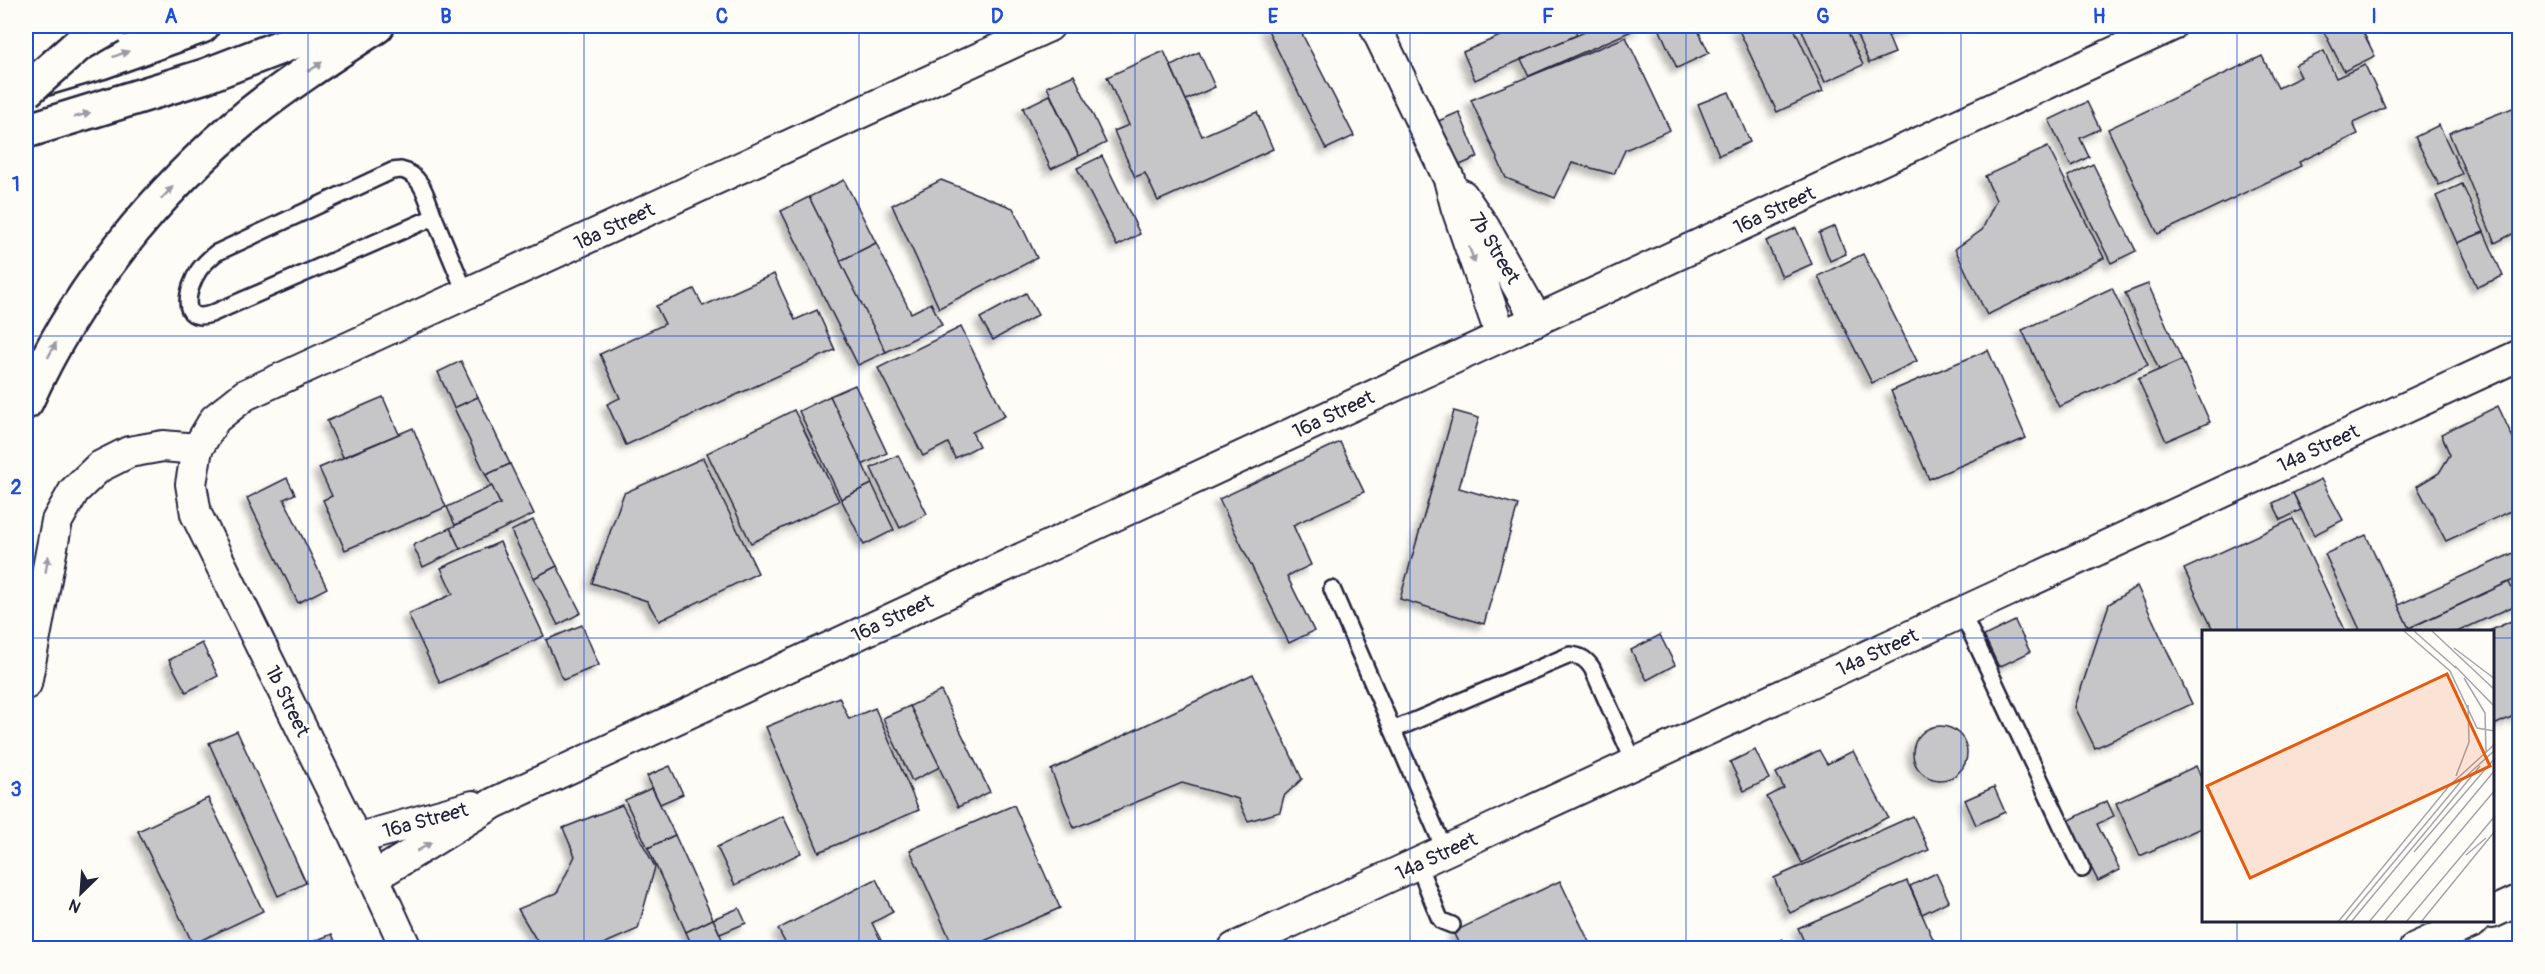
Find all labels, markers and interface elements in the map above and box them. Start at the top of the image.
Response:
text: A [165,4,178,29]
text: B [440,4,452,29]
text: C [716,4,728,29]
text: D [991,4,1004,29]
text: E [1268,4,1279,29]
text: F [1542,4,1554,29]
text: G [1816,4,1830,29]
text: H [2093,4,2106,29]
text: I [2371,4,2377,29]
one-way arrow [112,49,130,59]
one-way arrow [307,62,323,73]
one-way arrow [73,110,91,119]
text: 1 [12,172,20,197]
street label: 16a Street [1729,180,1820,240]
one-way arrow [160,185,174,200]
street label: 18a Street [570,197,659,256]
street label: 7b Street [1464,208,1526,289]
one-way arrow [1468,246,1478,264]
one-way arrow [47,341,57,358]
street label: 16a Street [1288,384,1379,444]
street label: 14a Street [2273,418,2364,478]
text: 2 [10,475,22,500]
one-way arrow [43,555,52,574]
street label: 16a Street [847,588,938,648]
street label: 14a Street [1832,622,1923,682]
inset map [2202,630,2494,923]
street label: 1b Street [260,661,316,742]
text: 3 [10,777,22,802]
street label: 16a Street [380,797,471,844]
street label: 14a Street [1391,826,1482,886]
one-way arrow [416,841,432,852]
north arrow [51,863,111,923]
text: N [66,894,84,917]

